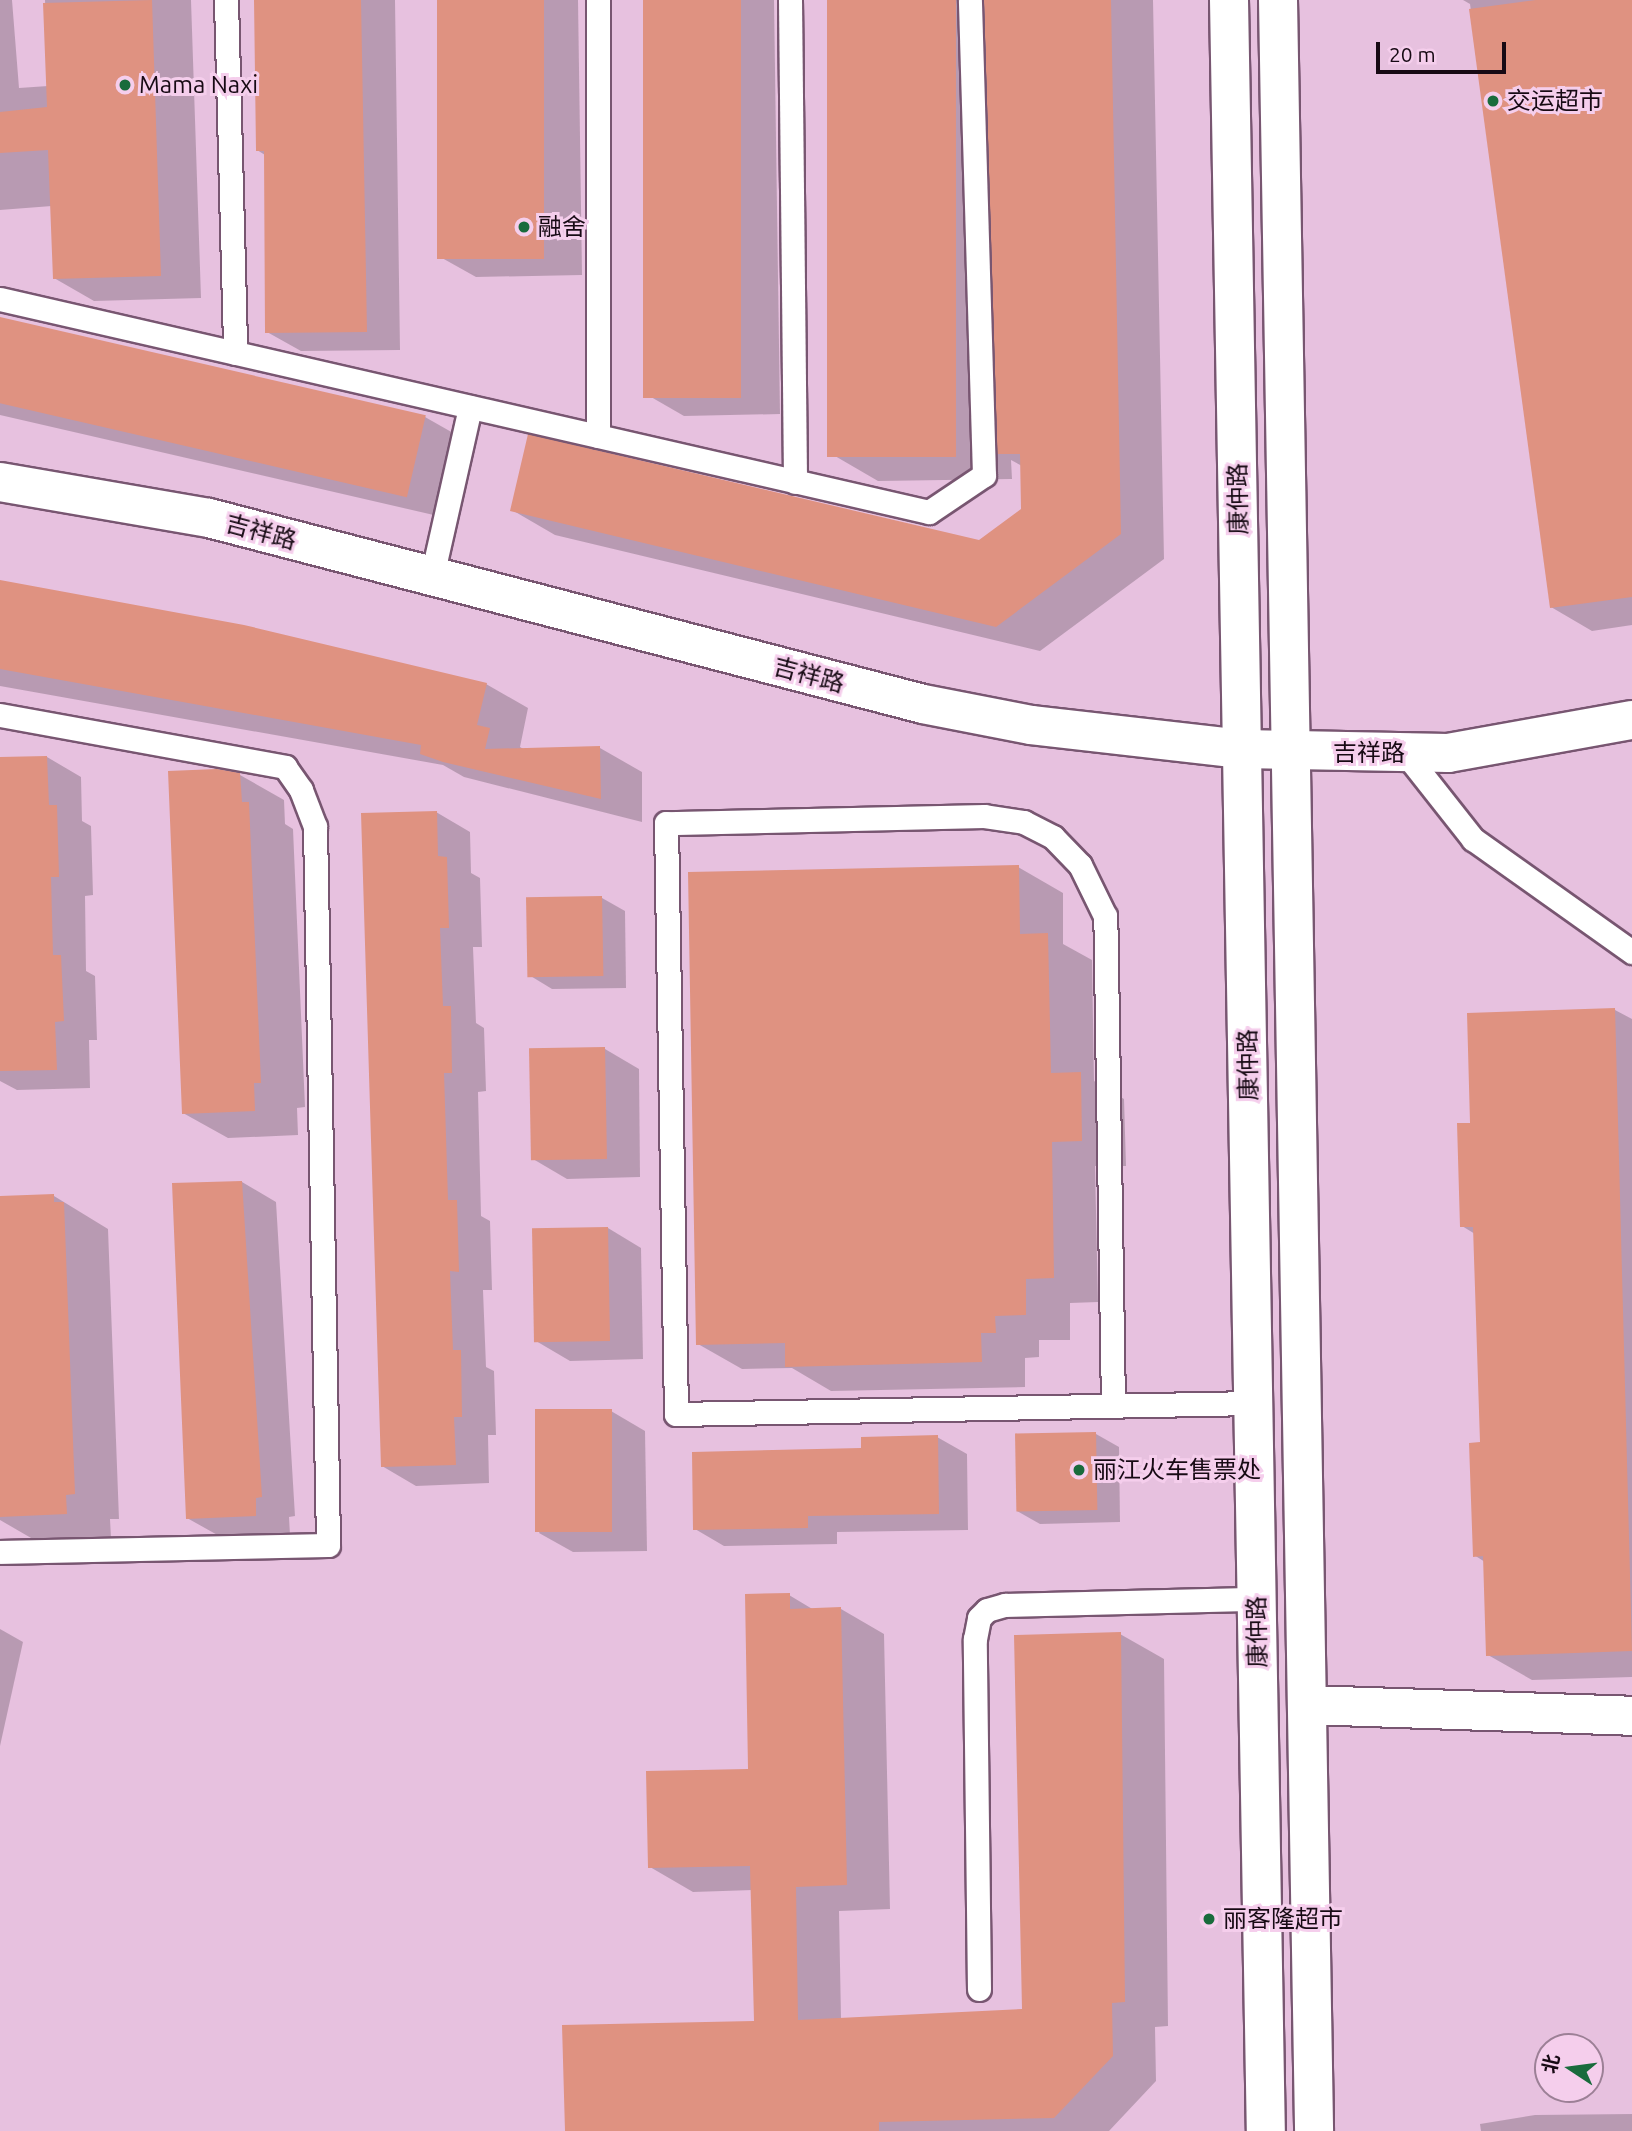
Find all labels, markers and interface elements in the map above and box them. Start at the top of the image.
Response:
scale bar [1380,28,1510,72]
text: 20 m [1389,42,1436,66]
place label: Mama Naxi [139,71,258,99]
marker: Mama Naxi [117,77,133,93]
place label: 交运超市 [1507,87,1603,115]
marker: 交运超市 [1485,93,1501,109]
place label: 融舍 [538,213,586,241]
marker: 融舍 [516,219,532,235]
street label: 康仲路 [1223,463,1253,535]
street label: 吉祥路 [222,509,300,555]
street label: 吉祥路 [770,652,848,698]
street label: 吉祥路 [1333,739,1405,767]
street label: 康仲路 [1233,1029,1263,1101]
place label: 丽江火车售票处 [1093,1456,1261,1484]
marker: 丽江火车售票处 [1071,1462,1087,1478]
street label: 康仲路 [1242,1596,1272,1668]
place label: 丽客隆超市 [1223,1905,1343,1933]
marker: 丽客隆超市 [1201,1911,1217,1927]
north arrow [1534,2033,1604,2103]
text: 北 [1538,2052,1563,2075]

